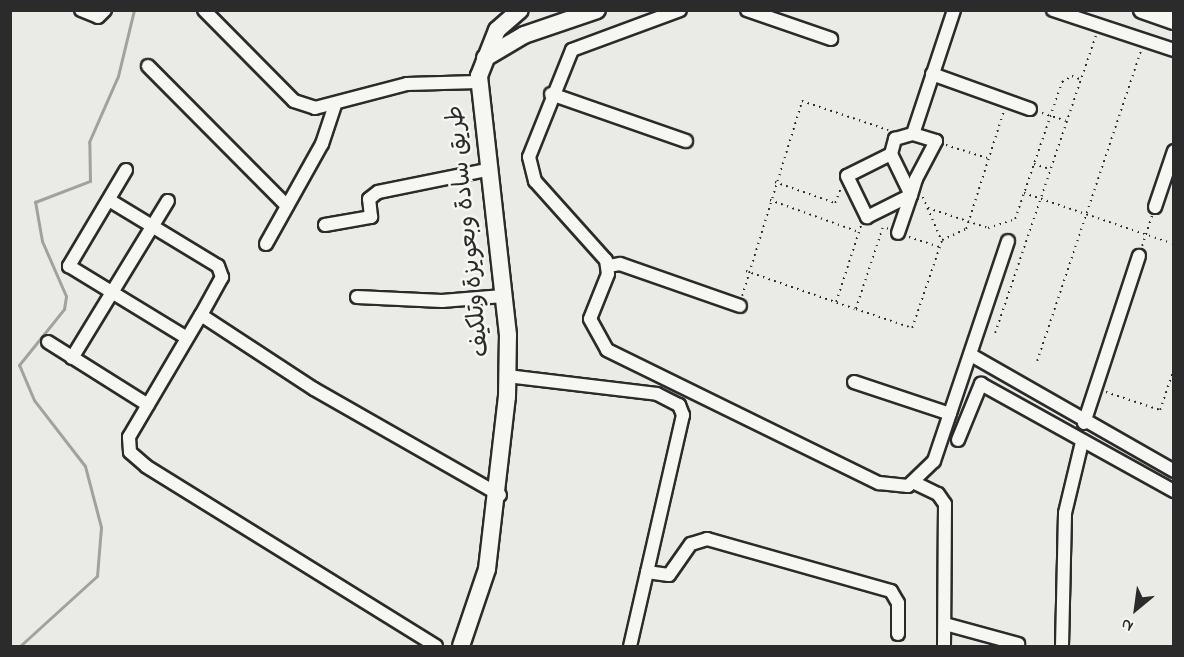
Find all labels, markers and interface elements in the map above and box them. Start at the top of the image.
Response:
street label: طريق سادة وبعويزة وتلكيف [441,104,497,358]
north arrow [1106,579,1166,639]
text: N [1117,612,1138,638]

